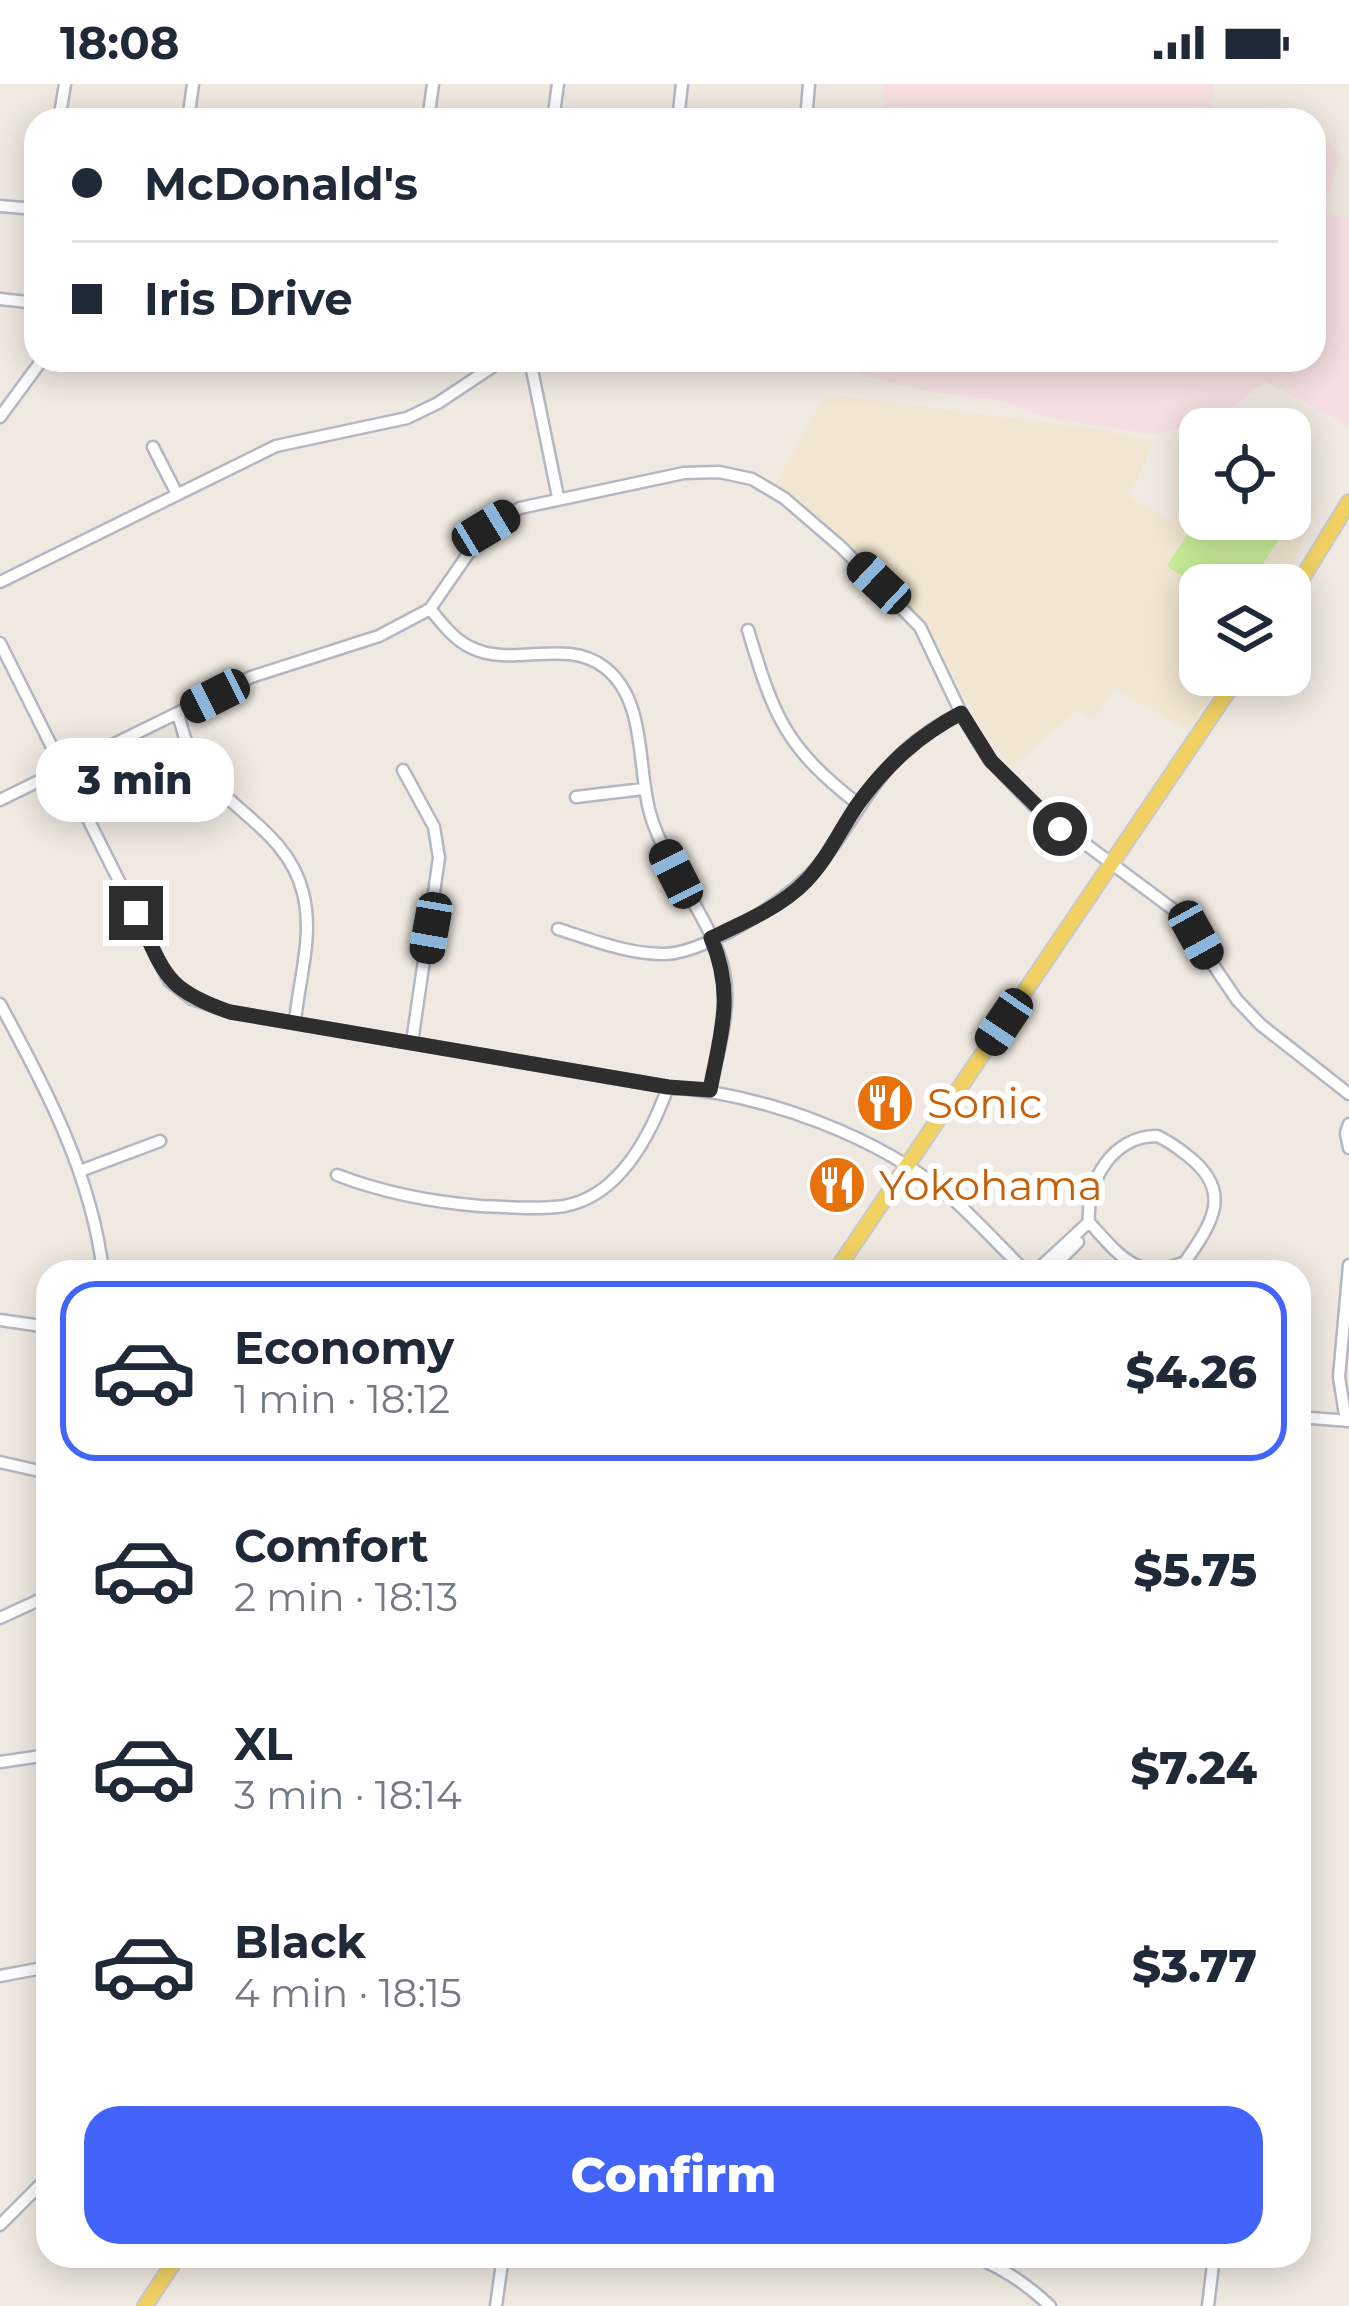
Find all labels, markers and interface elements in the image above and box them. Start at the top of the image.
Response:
text: 18:08 [60,15,179,70]
text: McDonald's [144,156,418,211]
text: Iris Drive [144,271,353,326]
map controls [1179,408,1311,696]
button: locate [1179,408,1311,540]
car [446,494,526,562]
car [840,545,918,621]
button: layers [1179,564,1311,696]
car [175,664,255,728]
callout: 3 min [37,739,235,823]
text: 3 min [78,756,192,804]
route start [1033,802,1087,856]
car [644,834,708,914]
route end [109,886,163,940]
car [407,889,455,967]
car [1163,895,1229,975]
car [969,982,1039,1062]
restaurant icon: Sonic [854,1072,916,1134]
place label: Sonic [927,1077,1043,1129]
restaurant icon: Yokohama [806,1154,868,1216]
place label: Yokohama [879,1159,1103,1211]
icon: car [90,1317,198,1425]
text: Economy [234,1320,454,1375]
text: $4.26 [1126,1344,1257,1399]
text: 1 min · 18:12 [234,1375,450,1423]
icon: car [90,1515,198,1623]
text: Comfort [234,1518,429,1573]
text: $5.75 [1134,1542,1257,1597]
text: 2 min · 18:13 [234,1573,458,1621]
icon: car [90,1713,198,1821]
text: XL [234,1716,292,1771]
text: $7.24 [1131,1740,1257,1795]
text: 3 min · 18:14 [234,1771,462,1819]
icon: car [90,1911,198,2019]
text: Black [234,1914,366,1969]
text: $3.77 [1132,1938,1257,1993]
text: 4 min · 18:15 [234,1969,462,2017]
button: Confirm [84,2106,1263,2244]

